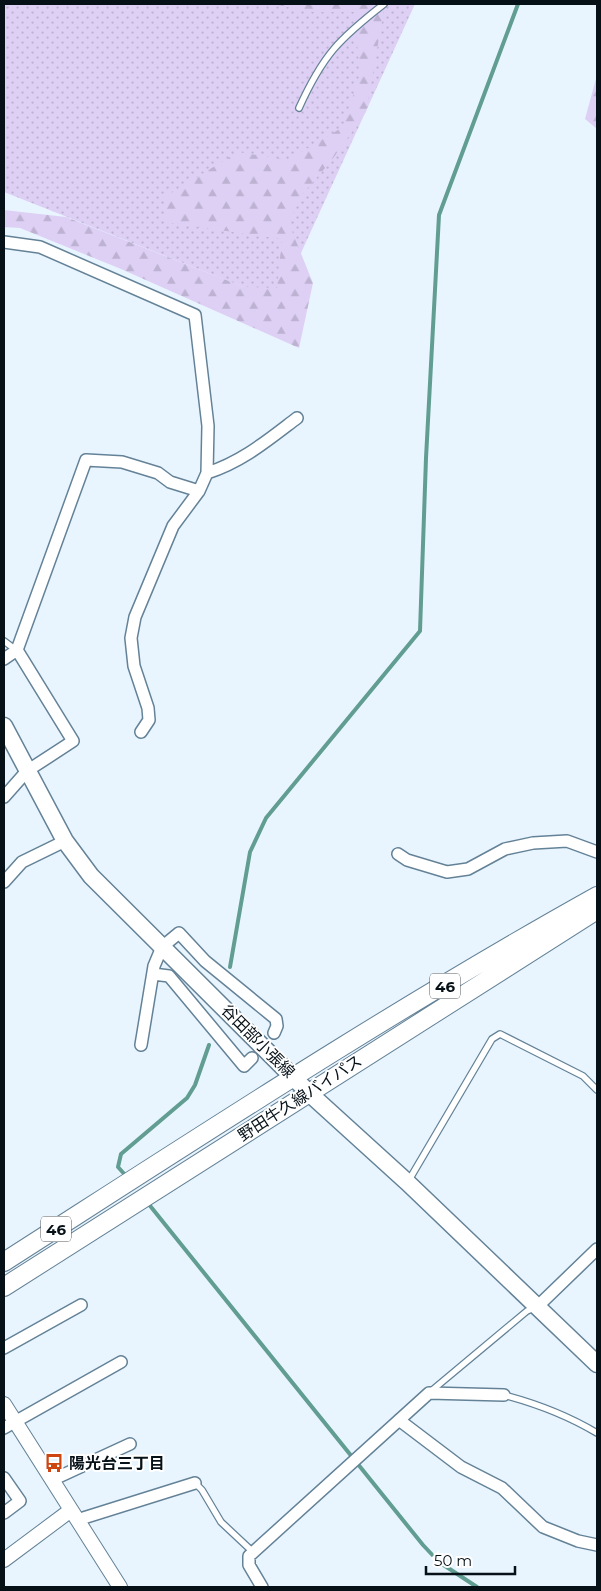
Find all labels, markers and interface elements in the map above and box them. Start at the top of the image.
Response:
road number: 46 [430,974,460,998]
street label: 谷田部小張線 [217,1000,299,1082]
street label: 野田牛久線バイパス [235,1051,365,1145]
road number: 46 [41,1216,71,1242]
bus stop icon: 陽光台三丁目 [43,1452,65,1474]
place label: 陽光台三丁目 [69,1454,165,1473]
scale bar [426,1544,515,1576]
text: 50 m [434,1551,472,1570]

